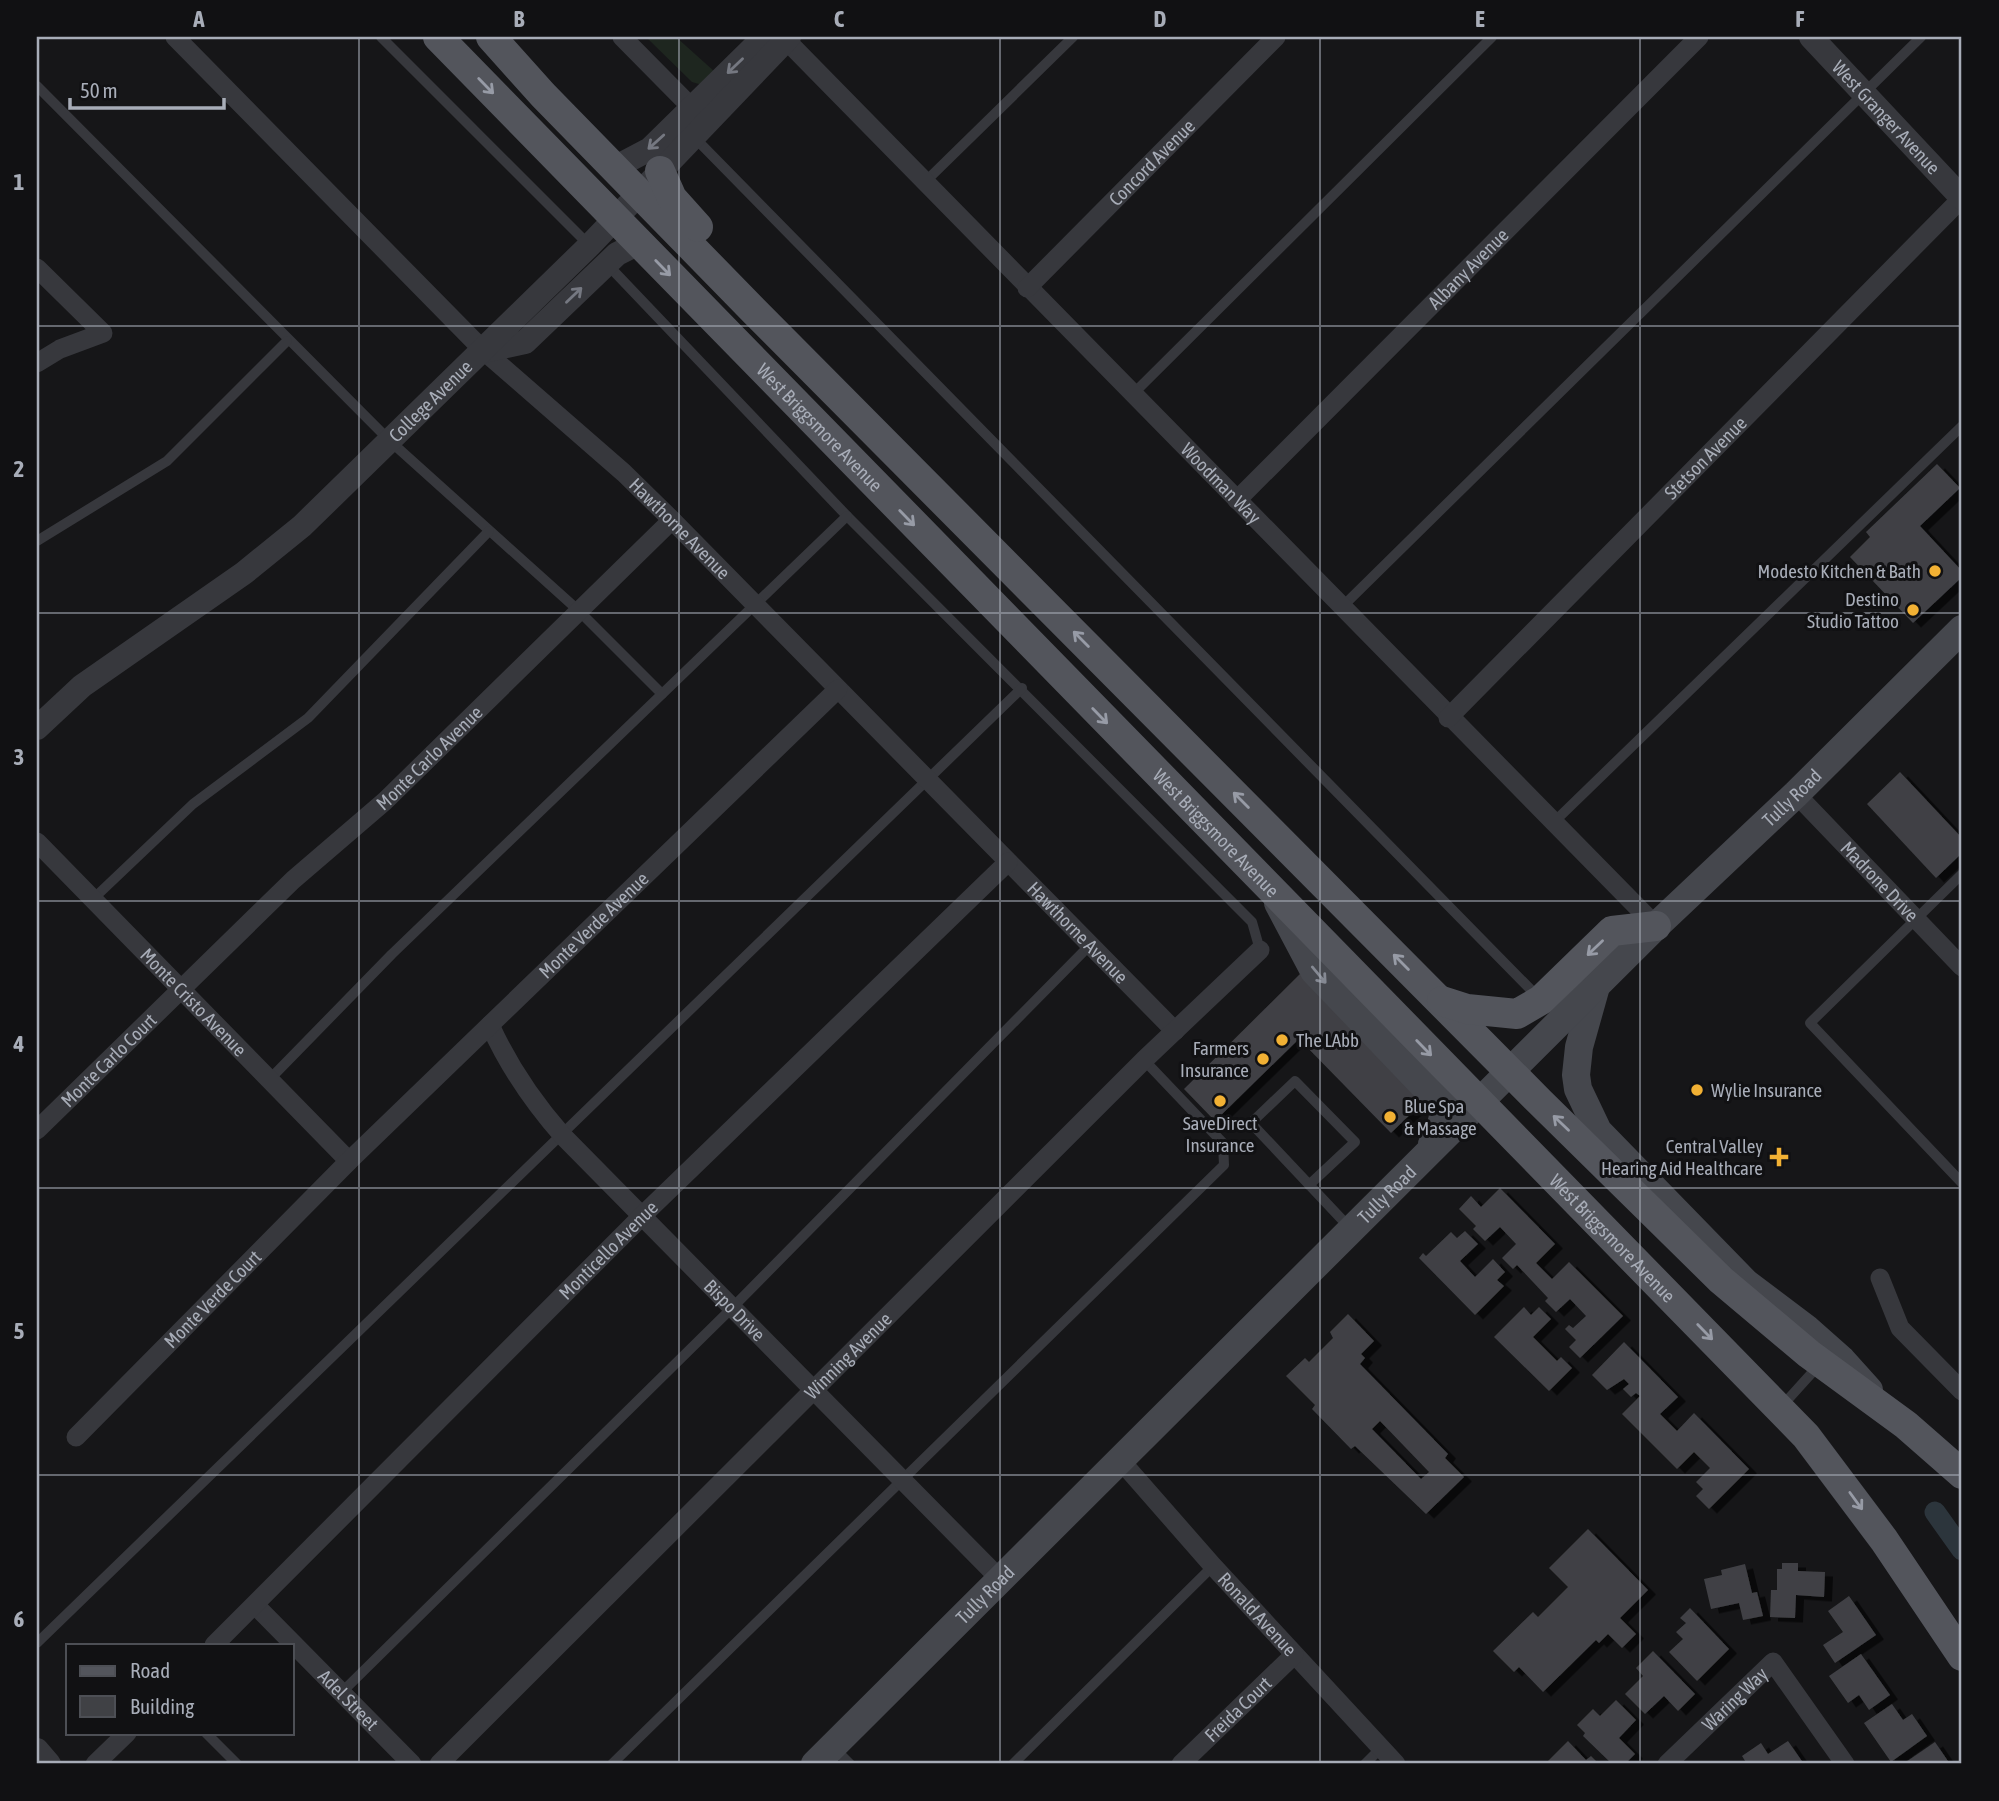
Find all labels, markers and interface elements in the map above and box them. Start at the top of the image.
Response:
text: A [192,6,205,32]
text: B [514,6,525,32]
text: C [834,6,845,32]
text: D [1154,6,1167,32]
text: E [1475,6,1485,32]
text: F [1795,6,1805,32]
street label: West Granger Avenue [1828,56,1945,178]
one-way arrow [727,57,744,74]
scale bar [70,66,224,110]
one-way arrow [477,77,494,94]
text: 50 m [80,78,118,102]
street label: Concord Avenue [1104,115,1199,210]
one-way arrow [648,134,665,151]
text: 1 [14,169,25,195]
street label: Albany Avenue [1423,224,1513,313]
one-way arrow [654,259,671,276]
one-way arrow [565,286,582,303]
street label: College Avenue [384,355,477,446]
street label: West Briggsmore Avenue [752,359,887,496]
street label: Stetson Avenue [1660,412,1751,504]
street label: Woodman Way [1177,438,1266,528]
text: 2 [14,456,24,482]
street label: Hawthorne Avenue [625,474,735,584]
one-way arrow [899,510,916,527]
place label: Modesto Kitchen & Bath [1758,560,1921,582]
marker: Modesto Kitchen & Bath [1927,563,1943,579]
place label: Destino Studio Tattoo [1807,588,1899,632]
marker: Destino Studio Tattoo [1905,602,1921,618]
one-way arrow [1073,630,1090,647]
street label: Monte Carlo Avenue [372,701,487,814]
one-way arrow [1092,708,1109,725]
text: 3 [14,744,24,770]
street label: West Briggsmore Avenue [1149,764,1284,901]
street label: Tully Road [1758,764,1826,831]
one-way arrow [1233,792,1250,809]
street label: Madrone Drive [1836,837,1923,926]
street label: Monte Verde Avenue [534,867,653,983]
street label: Hawthorne Avenue [1023,877,1133,988]
one-way arrow [1587,939,1604,956]
street label: Monte Cristo Avenue [136,944,251,1061]
one-way arrow [1393,953,1410,970]
one-way arrow [1311,965,1326,983]
street label: Monte Carlo Court [56,1009,161,1111]
place label: The LAbb [1296,1029,1359,1051]
text: 4 [13,1031,25,1057]
marker: The LAbb [1274,1032,1290,1048]
place label: Farmers Insurance [1180,1037,1249,1081]
one-way arrow [1415,1039,1432,1056]
marker: Farmers Insurance [1255,1051,1271,1067]
place label: Wylie Insurance [1711,1079,1822,1101]
marker: Wylie Insurance [1689,1082,1705,1098]
marker: SaveDirect Insurance [1212,1093,1228,1109]
place label: Blue Spa & Massage [1404,1095,1477,1139]
marker: Blue Spa & Massage [1382,1109,1398,1125]
place label: SaveDirect Insurance [1183,1112,1257,1156]
one-way arrow [1553,1115,1570,1132]
place label: Central Valley Hearing Aid Healthcare [1601,1135,1763,1179]
marker: Central Valley Hearing Aid Healthcare [1769,1147,1789,1167]
street label: Tully Road [1353,1161,1420,1228]
street label: West Briggsmore Avenue [1545,1170,1680,1307]
street label: Monticello Avenue [554,1196,662,1304]
street label: Monte Verde Court [159,1246,265,1352]
street label: Bispo Drive [700,1275,770,1346]
street label: Winning Avenue [800,1308,896,1404]
text: 5 [14,1318,25,1344]
one-way arrow [1696,1323,1713,1340]
one-way arrow [1849,1491,1863,1510]
street label: Tully Road [951,1561,1019,1628]
street label: Ronald Avenue [1213,1568,1301,1660]
text: 6 [14,1606,25,1632]
legend [66,1644,294,1734]
text: Road [130,1658,170,1682]
street label: Waring Way [1698,1662,1772,1735]
street label: Adel Street [314,1665,383,1735]
street label: Freida Court [1200,1672,1276,1746]
text: Building [130,1694,194,1718]

